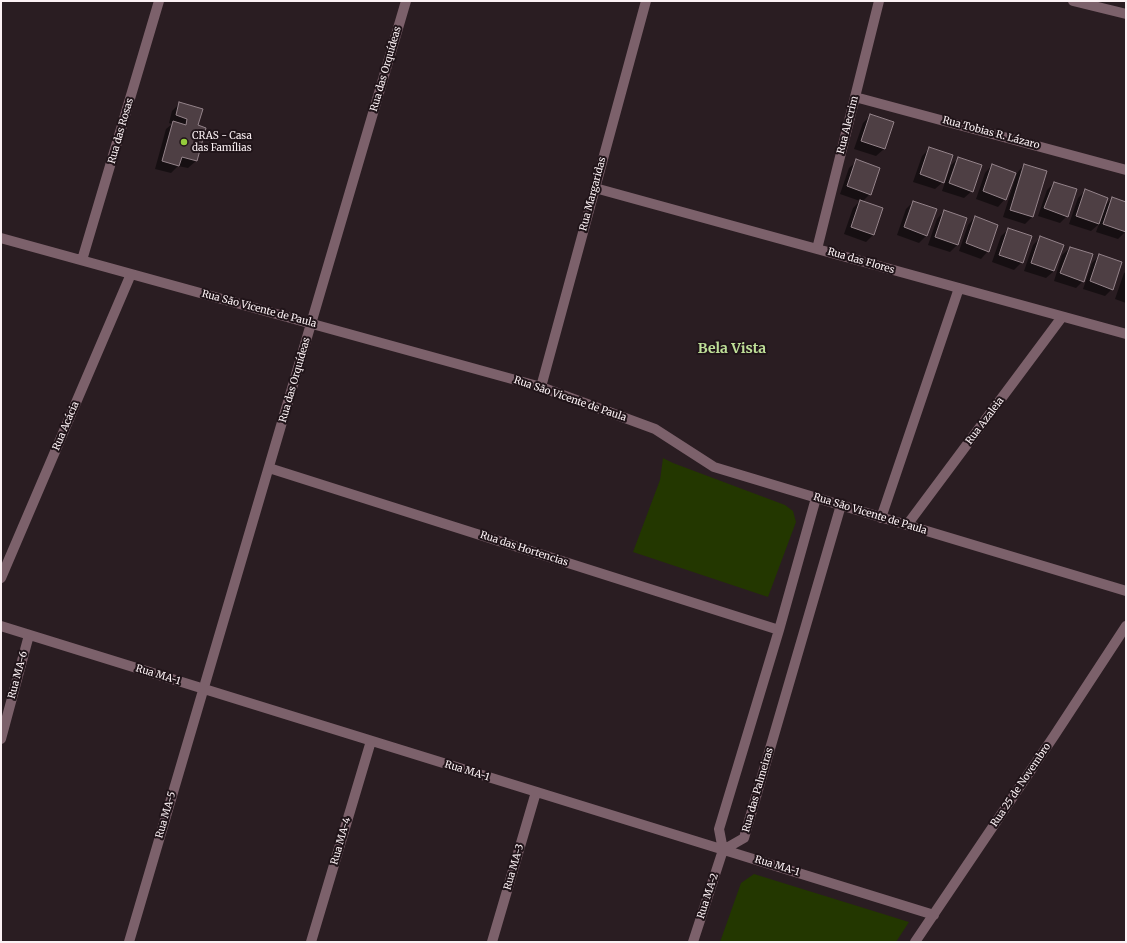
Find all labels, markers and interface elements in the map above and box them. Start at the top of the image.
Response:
street label: Rua das Orquídeas [368,25,404,113]
street label: Rua Alecrim [835,95,861,155]
street label: Rua das Rosas [106,97,136,165]
street label: Rua Tobias R. Lázaro [941,114,1041,152]
place label: CRAS - Casa das Famílias [192,130,252,154]
marker: CRAS - Casa das Famílias [179,137,189,147]
street label: Rua Margaridas [577,156,609,232]
street label: Rua das Flores [826,246,896,276]
street label: Rua São Vicente de Paula [200,288,318,330]
street label: Rua das Orquídeas [277,336,313,424]
district label: Bela Vista [698,341,766,357]
street label: Rua São Vicente de Paula [512,374,628,424]
street label: Rua Azaleia [963,395,1007,447]
street label: Rua Acácia [50,400,82,452]
street label: Rua São Vicente de Paula [812,491,928,537]
street label: Rua das Hortencias [478,529,570,569]
street label: Rua MA-6 [6,650,30,700]
street label: Rua MA-1 [134,663,182,687]
street label: Rua 25 de Novembro [989,741,1053,829]
street label: Rua das Palmeiras [740,746,776,834]
street label: Rua MA-1 [443,759,491,783]
street label: Rua MA-5 [154,790,178,840]
street label: Rua MA-4 [329,816,353,866]
street label: Rua MA-3 [502,843,526,891]
street label: Rua MA-1 [753,854,801,878]
street label: Rua MA-2 [695,872,721,920]

